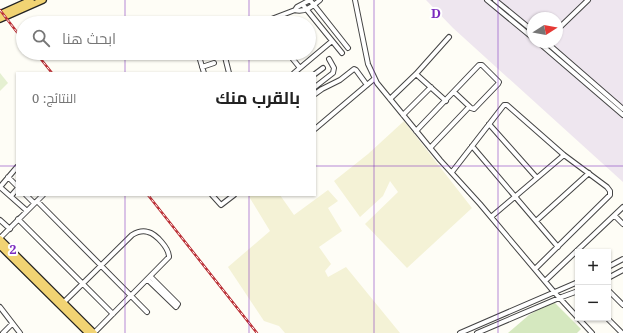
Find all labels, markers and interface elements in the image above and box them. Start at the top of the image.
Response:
text: D [431,4,441,22]
north arrow [527,12,563,48]
search box [16,16,316,60]
icon: search [30,27,52,49]
text: ابحث هنا [62,28,116,48]
text: بالقرب منك [215,86,300,109]
text: النتائج: 0 [32,89,77,107]
text: 2 [9,240,17,258]
map controls [575,249,611,321]
button: + [575,249,611,285]
button: − [575,285,611,321]

